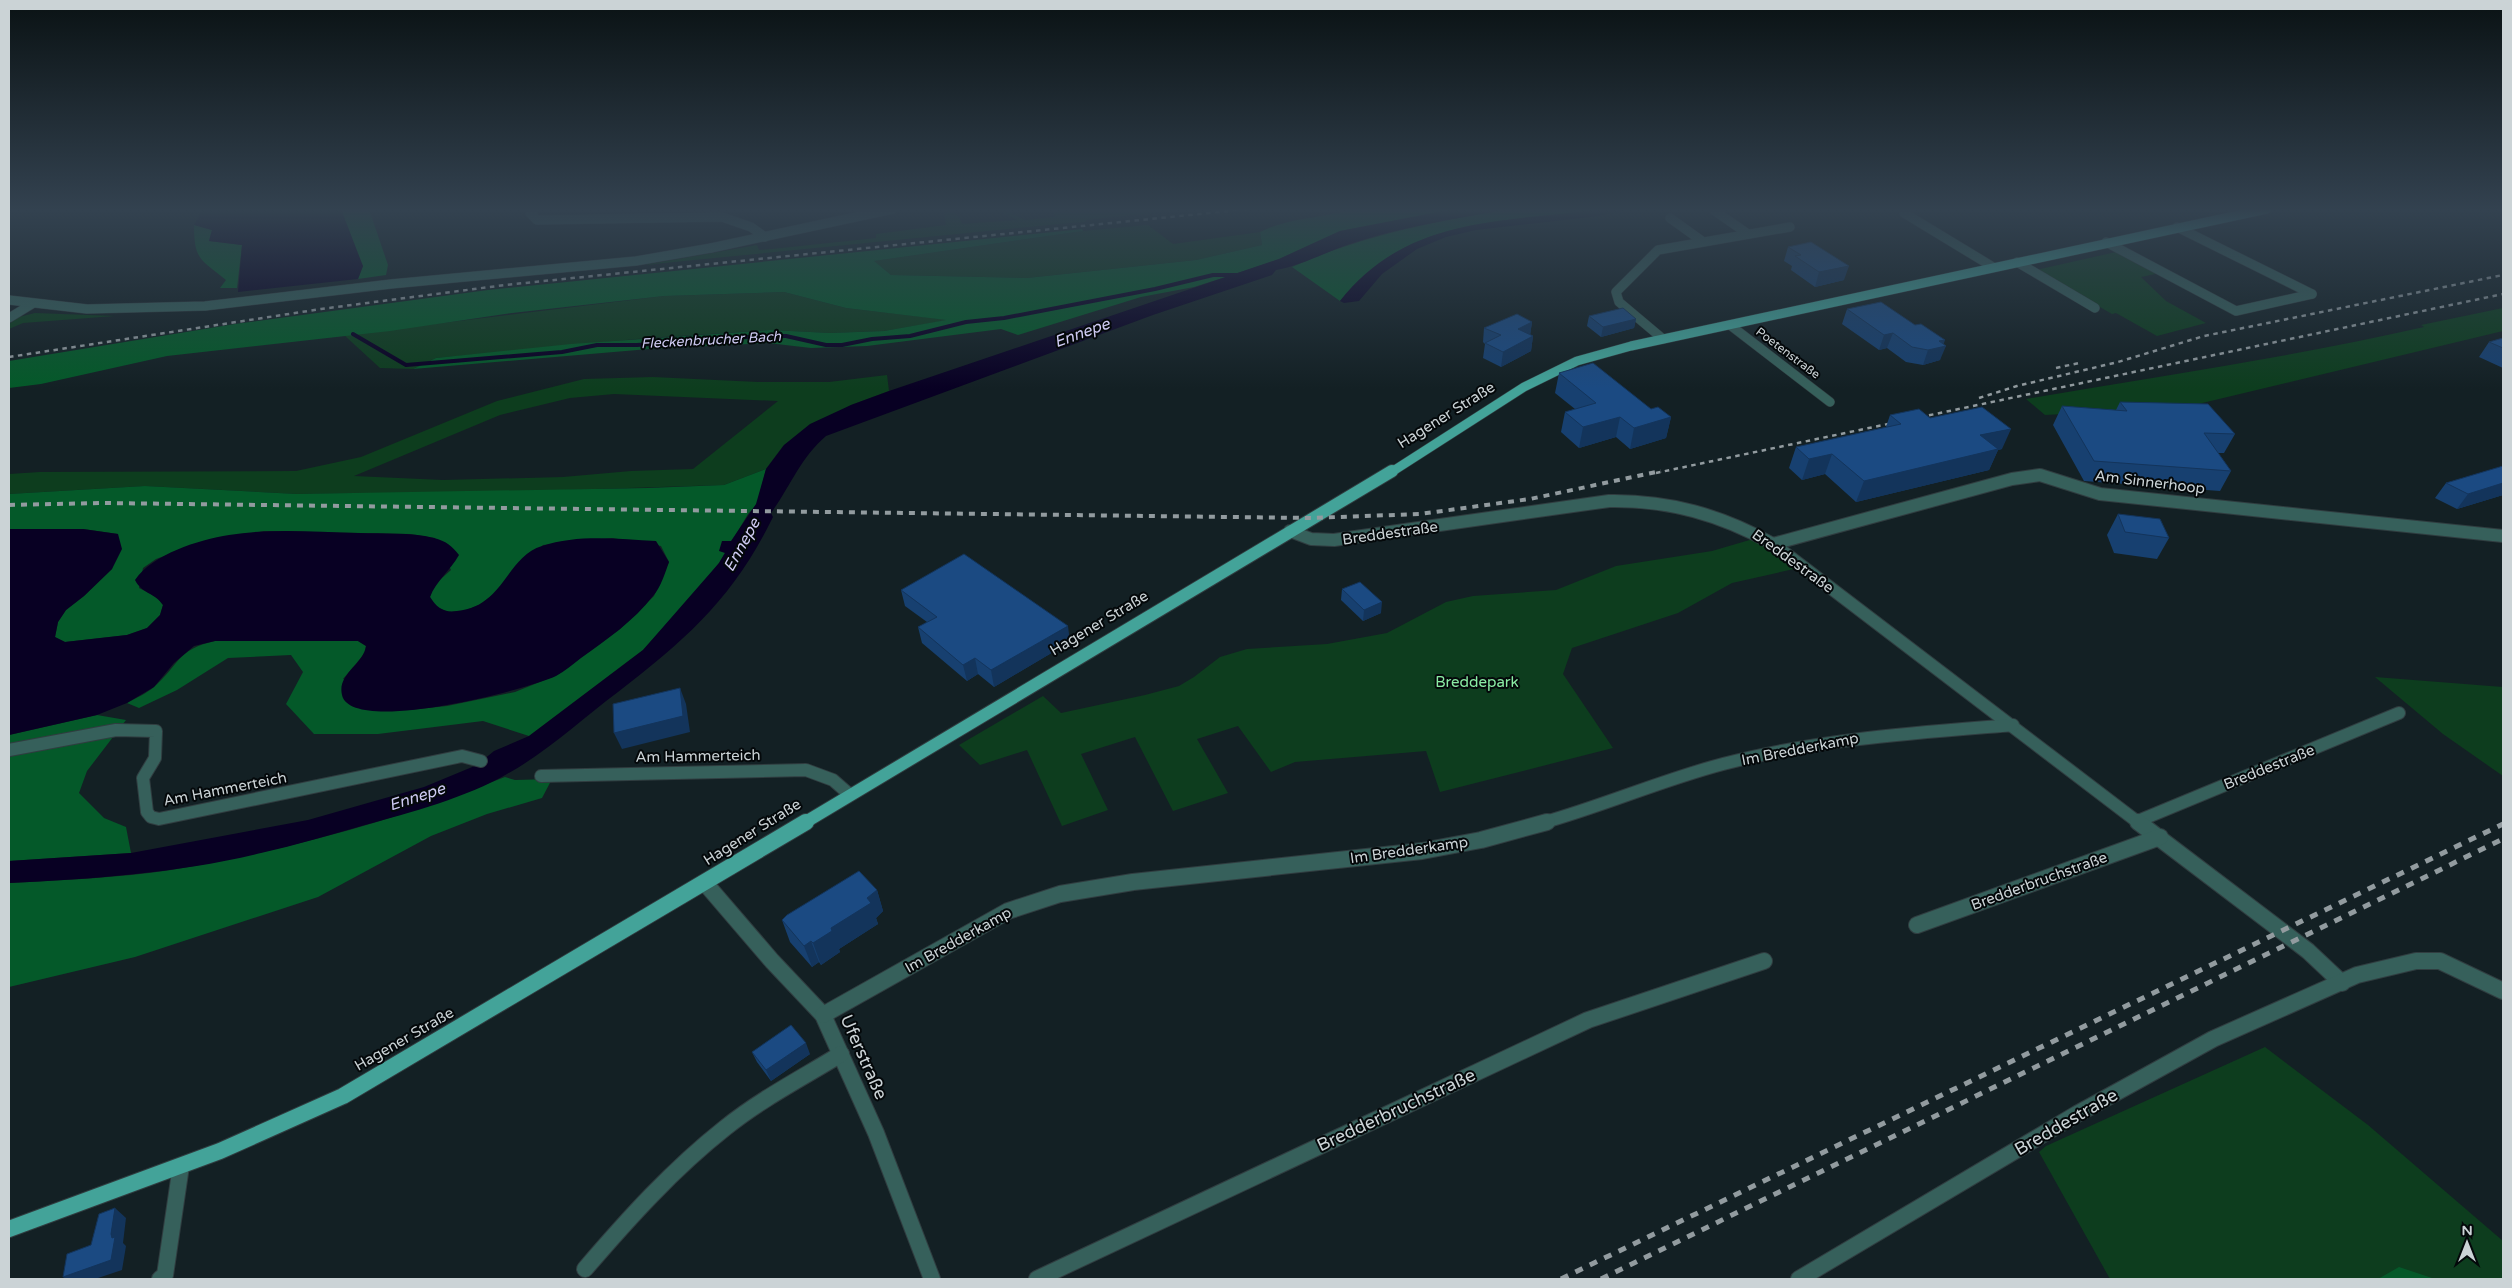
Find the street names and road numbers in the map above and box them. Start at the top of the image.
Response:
street label: Poetenstraße [1753,324,1823,382]
street label: Hagener Straße [1394,378,1498,452]
street label: Am Sinnerhoop [2094,466,2206,498]
street label: Breddestraße [1341,517,1439,549]
street label: Breddestraße [1749,525,1837,597]
street label: Hagener Straße [1047,587,1151,659]
street label: Im Bredderkamp [1740,729,1860,769]
street label: Breddestraße [2221,741,2317,793]
street label: Am Hammerteich [635,746,761,766]
street label: Am Hammerteich [162,768,288,810]
street label: Hagener Straße [700,795,804,869]
street label: Im Bredderkamp [1349,833,1469,867]
street label: Bredderbruchstraße [1968,848,2110,914]
street label: Im Bredderkamp [902,903,1014,977]
street label: Hagener Straße [351,1003,457,1075]
street label: Uferstraße [836,1011,892,1103]
street label: Bredderbruchstraße [1313,1064,1479,1156]
street label: Breddestraße [2010,1084,2122,1160]

